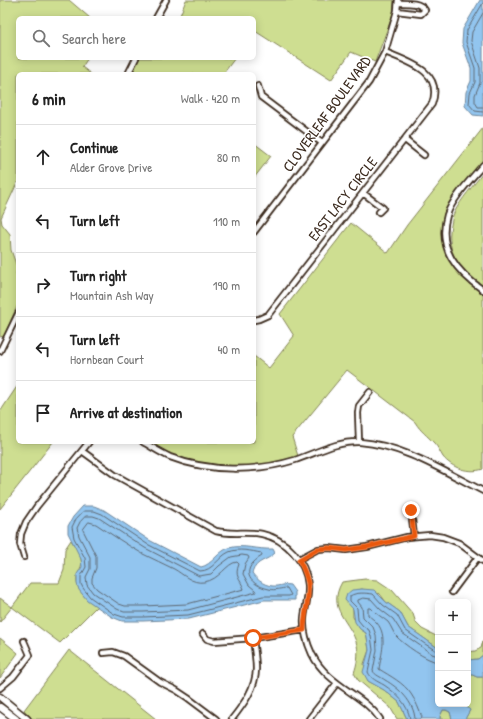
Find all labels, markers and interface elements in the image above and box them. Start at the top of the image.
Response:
search box [16,16,256,60]
icon: search [30,27,52,49]
text: Search here [62,28,126,49]
street label: CLOVERLEAF BOULEVARD [277,51,376,176]
text: 6 min [32,87,66,110]
text: Walk · 420 m [181,89,240,107]
text: Continue [70,137,118,158]
icon: ahead [32,146,54,168]
text: 80 m [217,148,240,166]
street label: EAST LACY CIRCLE [303,152,382,245]
text: Alder Grove Drive [70,158,152,176]
icon: left [32,210,54,232]
text: Turn left [70,210,120,231]
text: 110 m [213,212,240,230]
text: Turn right [70,265,126,286]
icon: right [32,274,54,296]
text: 190 m [213,276,240,294]
text: Mountain Ash Way [70,286,154,304]
text: Turn left [70,329,120,350]
icon: left [32,338,54,360]
text: 40 m [217,340,240,358]
text: Hornbean Court [70,350,144,368]
icon: arrive [32,402,54,424]
text: Arrive at destination [70,402,182,423]
route end [402,501,420,519]
map controls [435,599,471,707]
button: + [435,599,471,635]
route start [244,629,262,647]
button: − [435,635,471,671]
button: layers [435,671,471,707]

